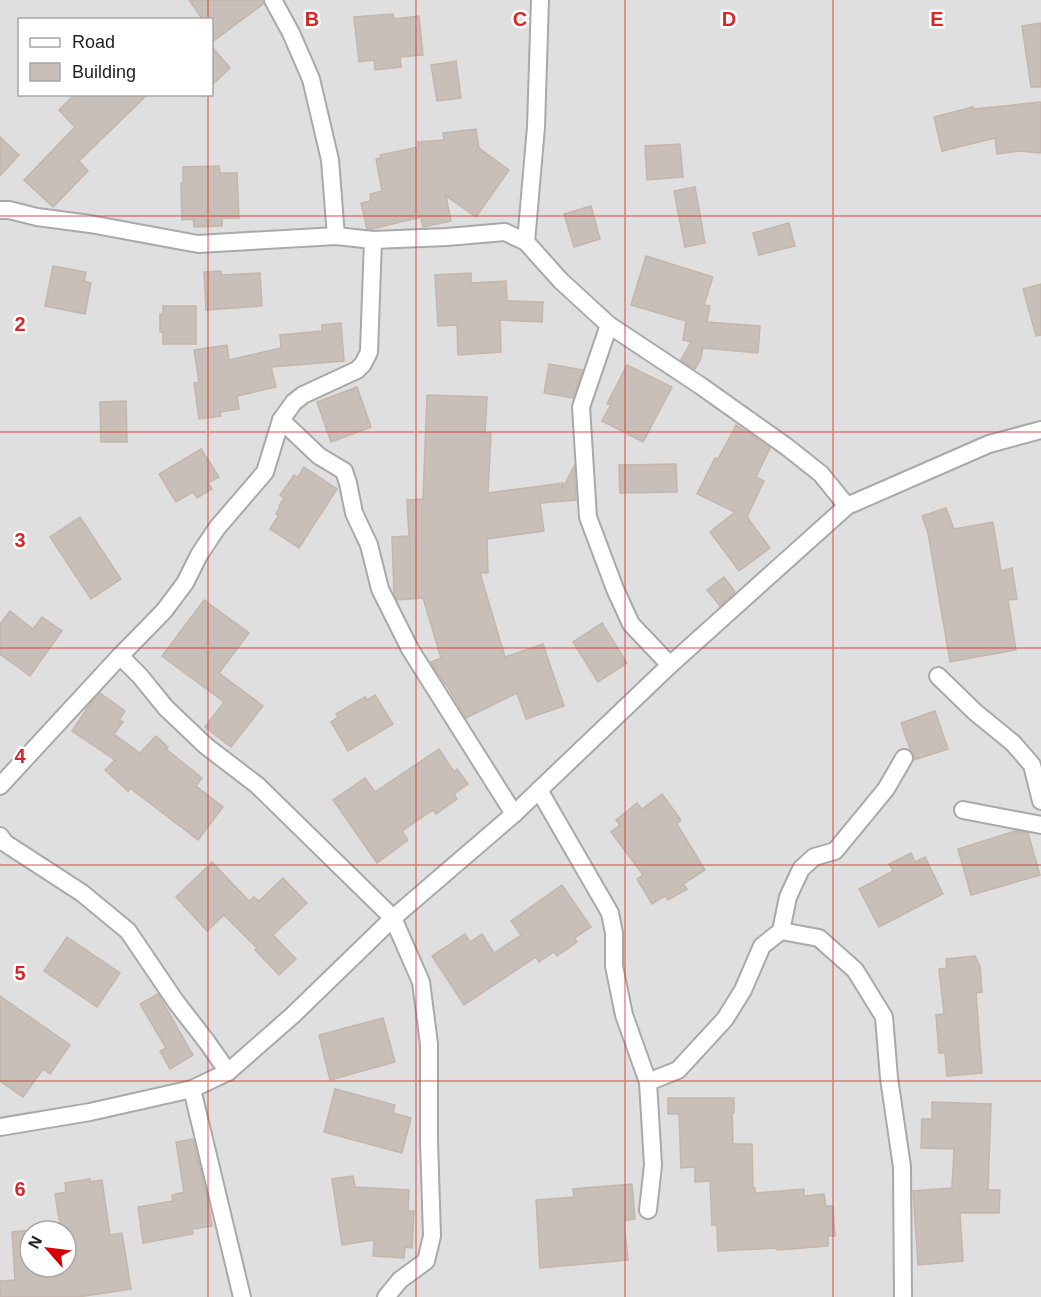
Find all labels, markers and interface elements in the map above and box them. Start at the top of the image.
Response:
text: B [305,8,319,30]
text: C [513,8,527,30]
text: D [722,8,736,30]
text: E [930,8,944,30]
legend [18,18,213,96]
text: Road [72,32,115,52]
text: Building [72,62,136,82]
text: 2 [14,313,26,335]
text: 3 [14,529,26,551]
text: 4 [14,745,26,767]
text: 5 [14,962,26,984]
text: 6 [14,1178,26,1200]
north arrow [18,1219,78,1279]
text: N [25,1233,45,1251]

